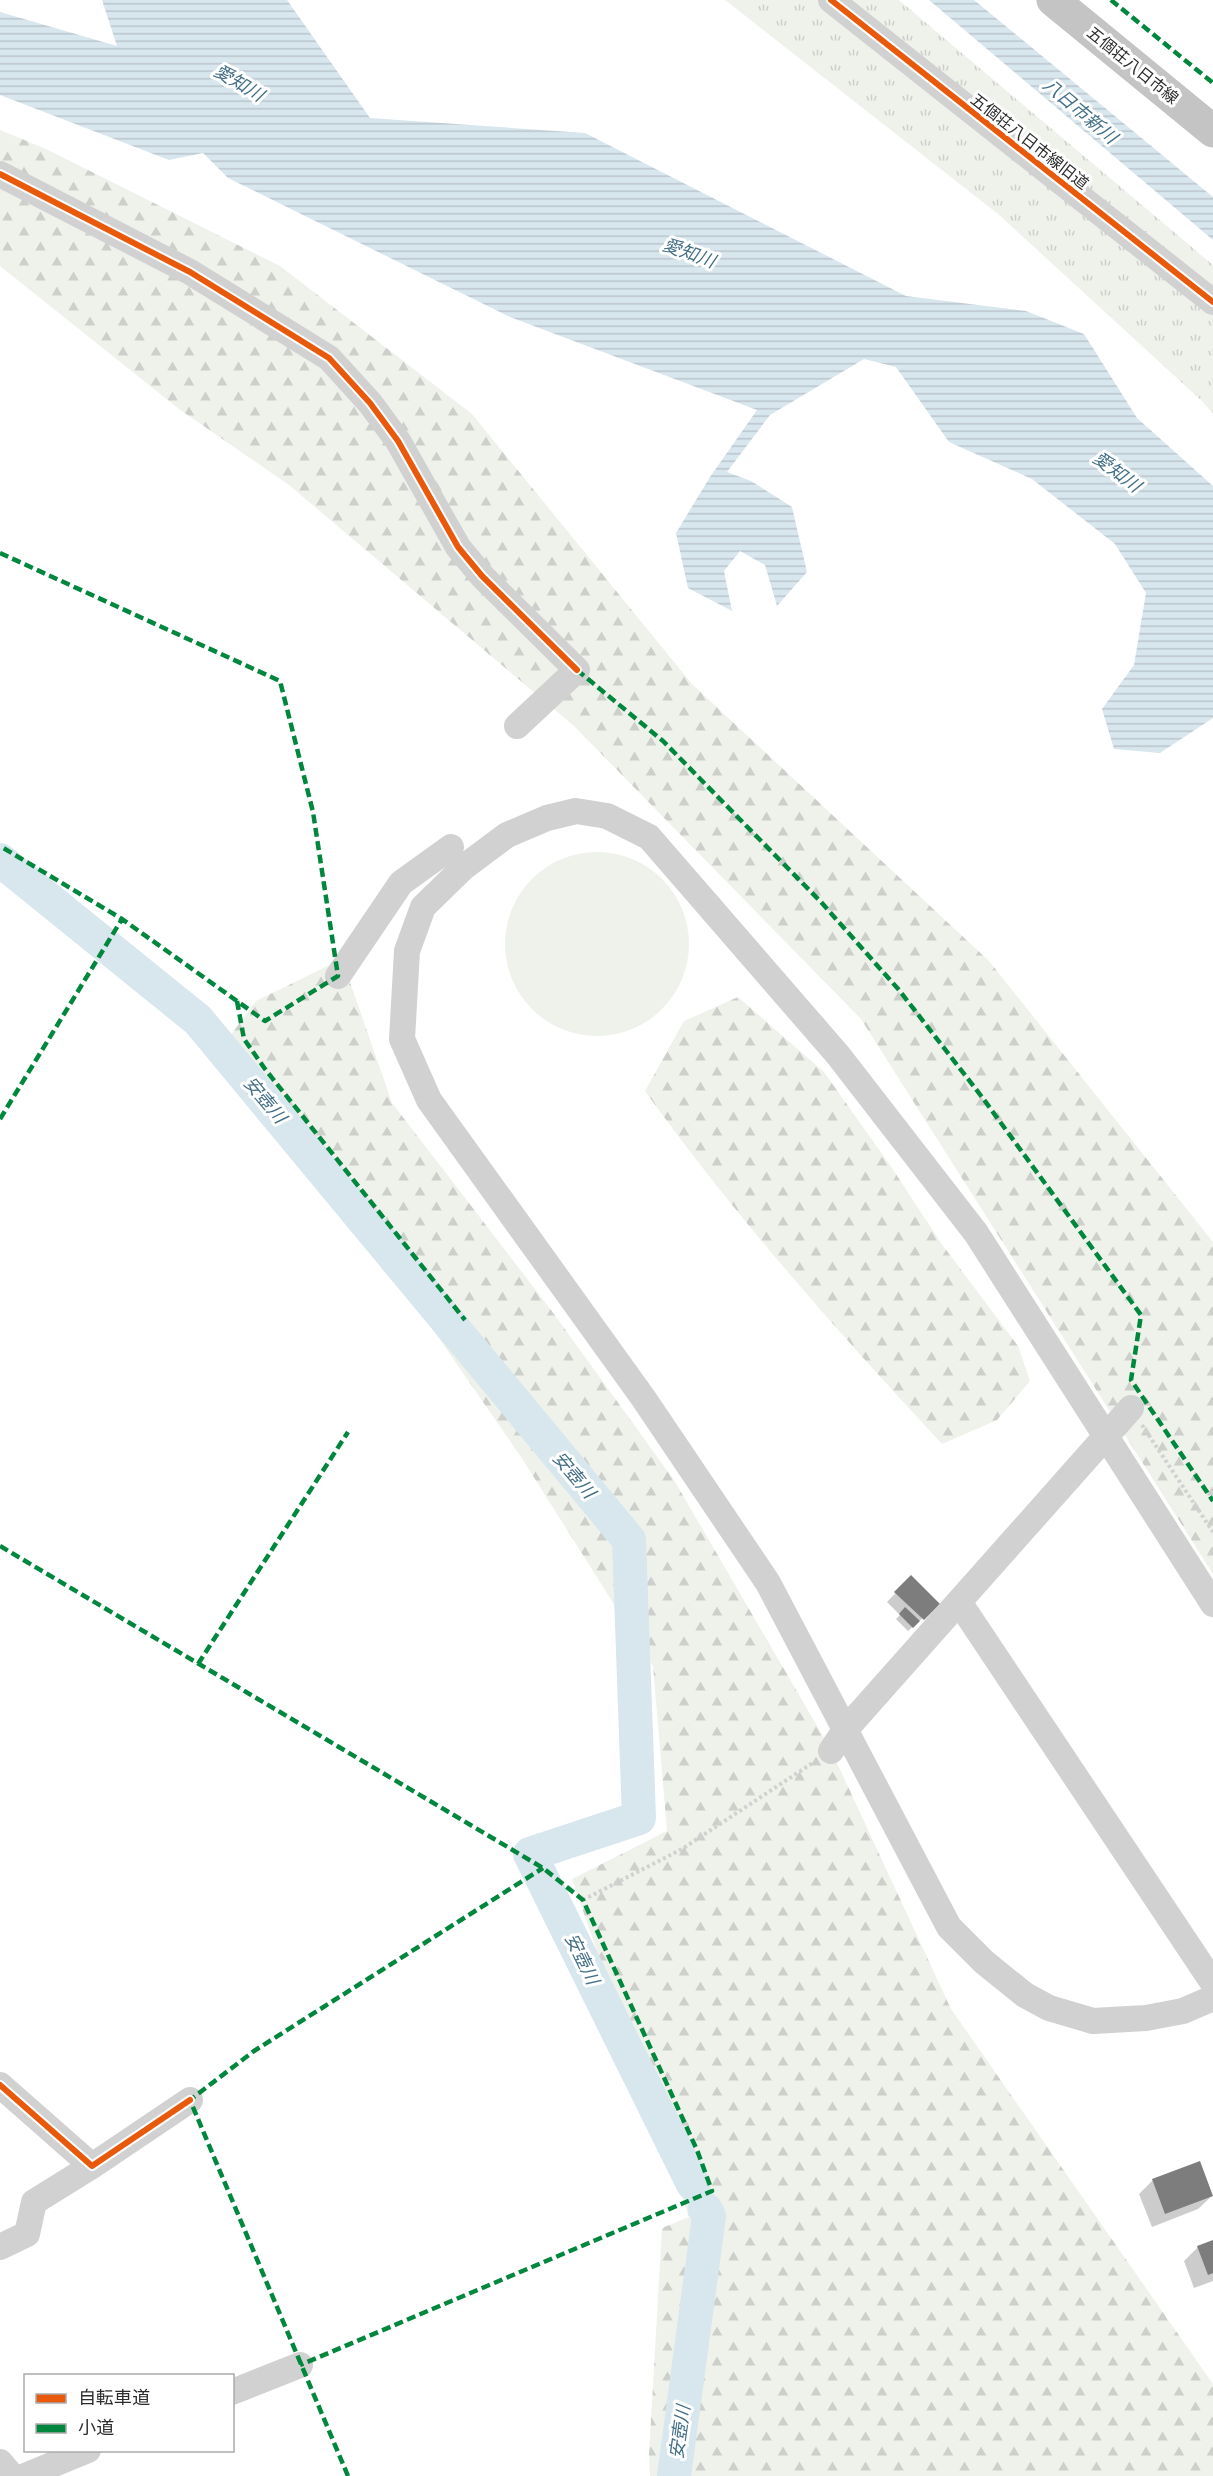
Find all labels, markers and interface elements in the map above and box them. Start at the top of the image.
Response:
street label: 五個荘八日市線 [1083,22,1183,108]
water label: 愛知川 [211,60,270,107]
water label: 八日市新川 [1039,74,1123,149]
street label: 五個荘八日市線旧道 [967,89,1093,193]
water label: 愛知川 [660,233,720,272]
water label: 愛知川 [1089,447,1147,497]
water label: 安壺川 [240,1072,292,1129]
water label: 安壺川 [549,1447,601,1504]
water label: 安壺川 [561,1930,605,1989]
legend [24,2374,234,2452]
text: 自転車道 [78,2387,150,2408]
water label: 安壺川 [665,2402,694,2460]
text: 小道 [78,2417,114,2438]

